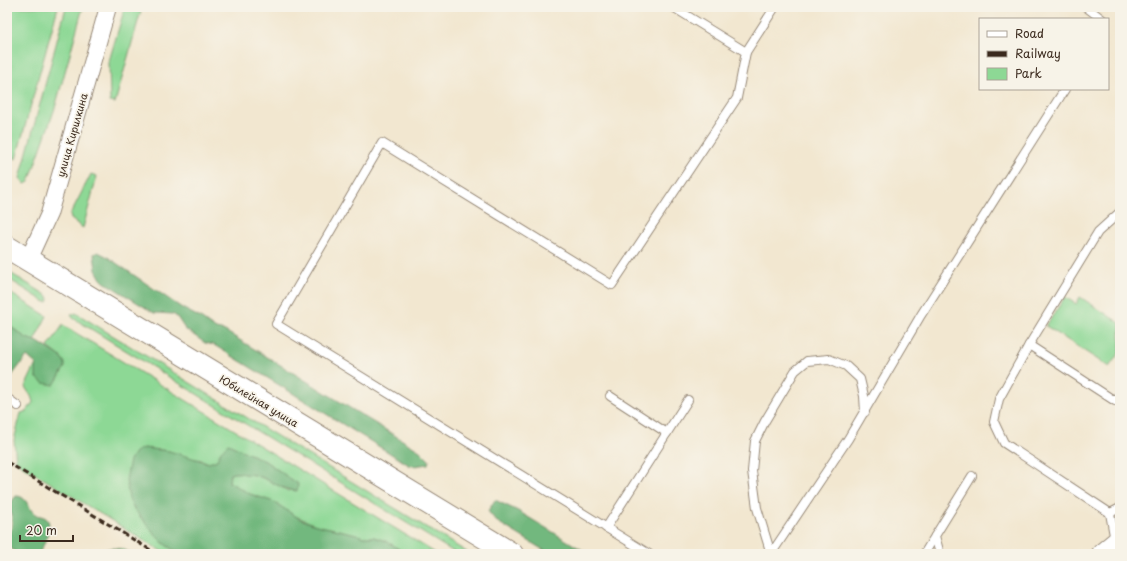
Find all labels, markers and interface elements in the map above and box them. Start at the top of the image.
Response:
legend [979,18,1109,90]
text: Road [1015,24,1044,42]
text: Railway [1015,44,1061,62]
text: Park [1015,64,1042,82]
street label: улица Кирилкина [52,91,91,179]
street label: Юбилейная улица [217,371,302,430]
scale bar [20,517,73,543]
text: 20 m [26,521,57,539]

